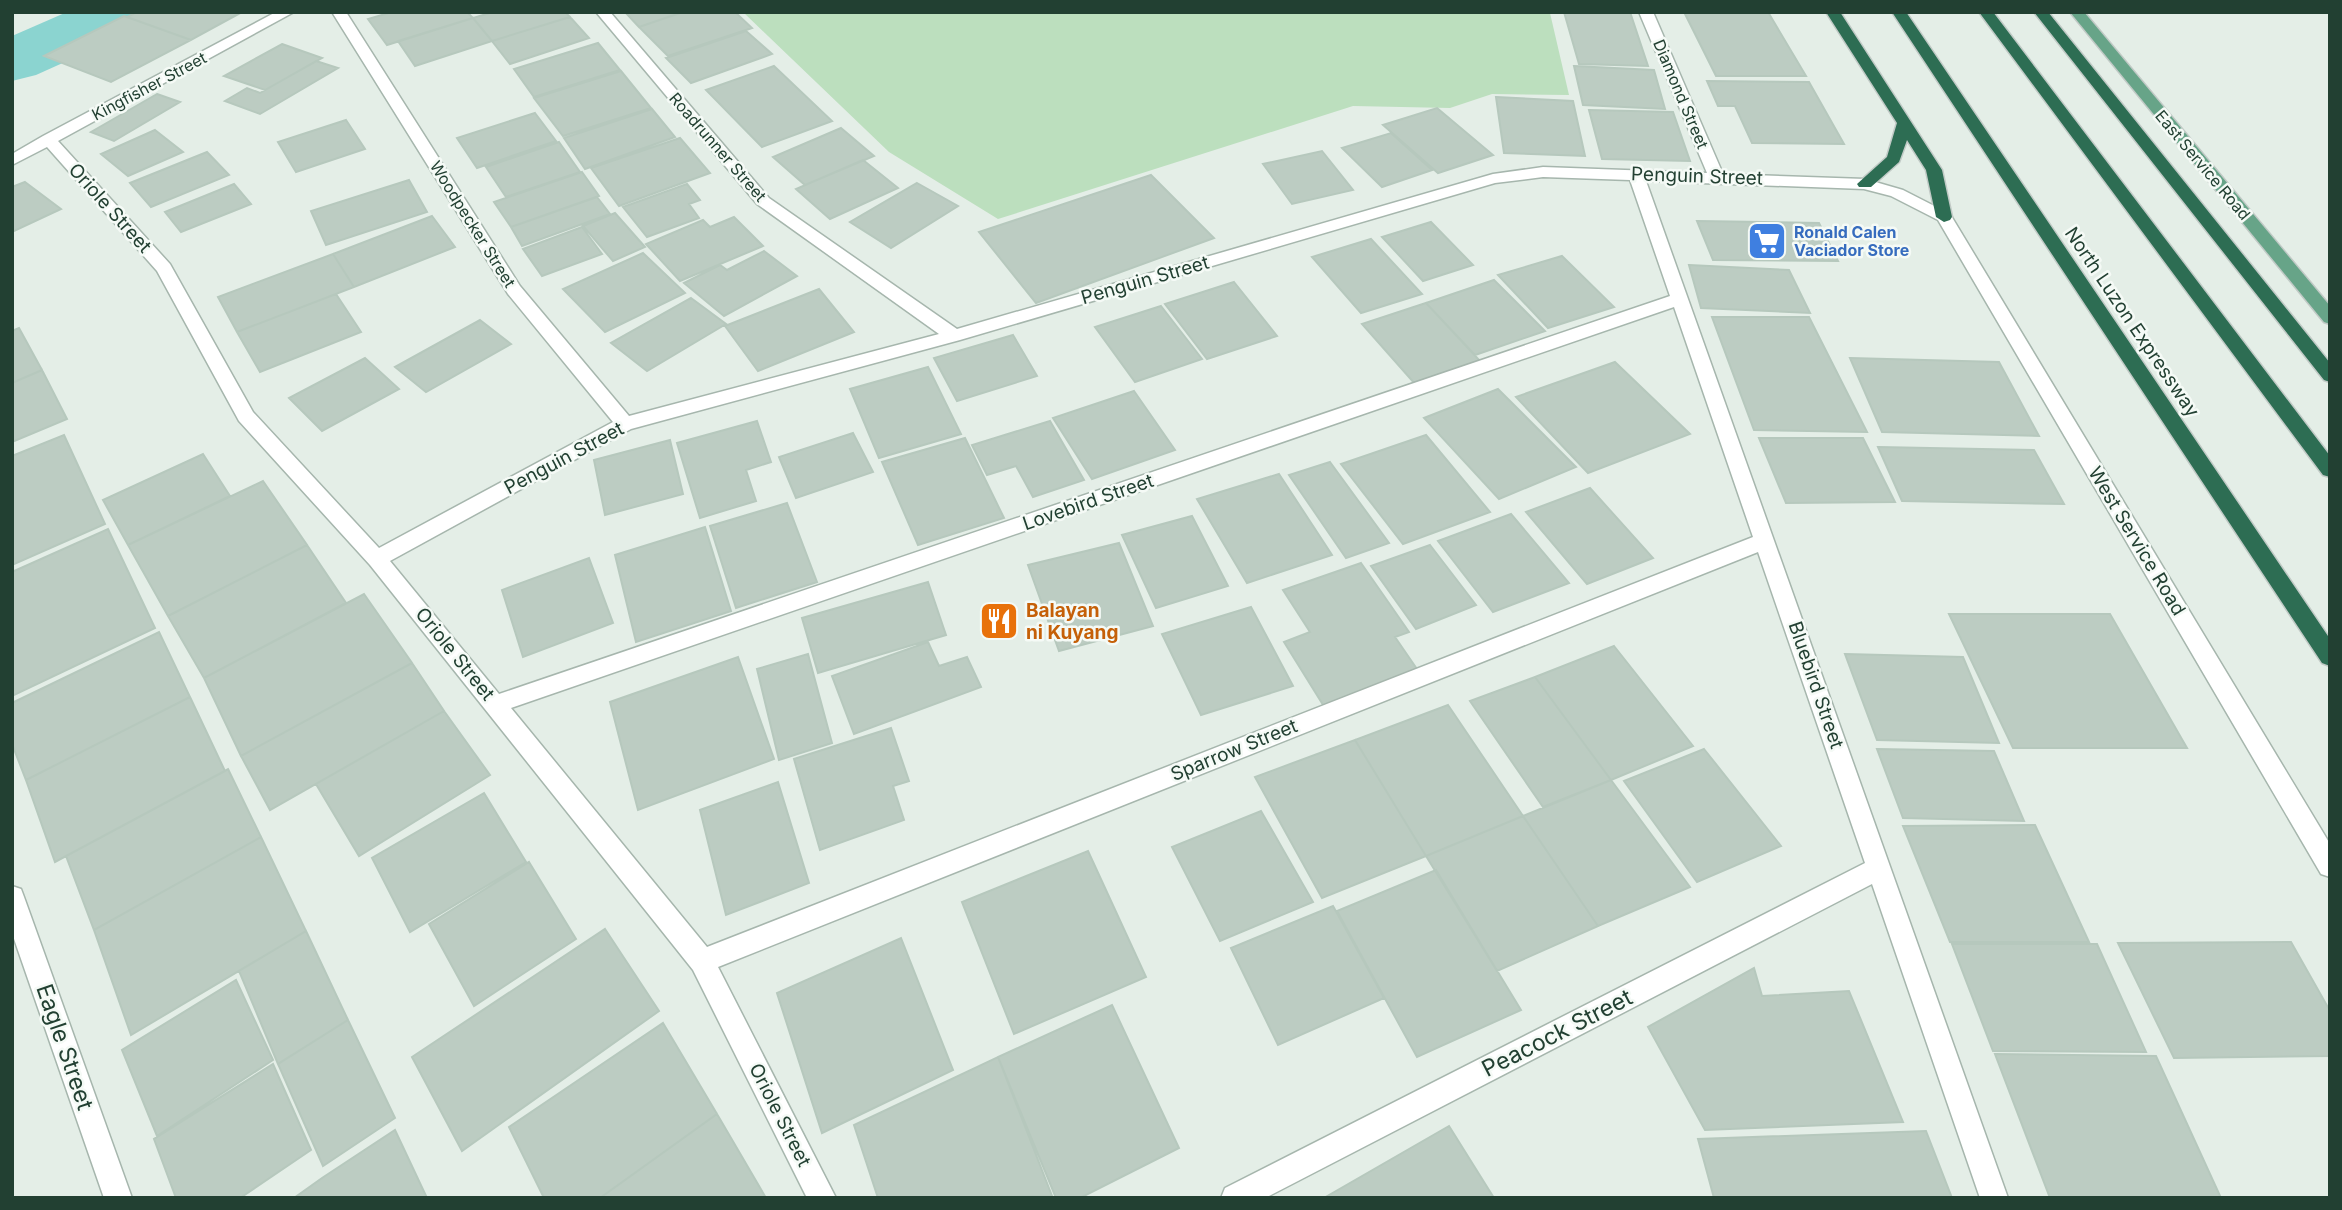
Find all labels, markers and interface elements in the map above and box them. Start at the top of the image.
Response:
street label: Diamond Street [1649,36,1713,152]
street label: Kingfisher Street [88,47,210,125]
street label: Roadrunner Street [665,88,771,206]
street label: East Service Road [2151,106,2255,224]
street label: Woodpecker Street [426,157,520,291]
street label: Oriole Street [64,158,156,258]
street label: Penguin Street [1631,162,1763,190]
supermarket icon: Ronald Calen Vaciador Store [1746,220,1788,262]
place label: Ronald Calen Vaciador Store [1794,222,1909,260]
street label: North Luzon Expressway [2060,223,2204,422]
street label: Penguin Street [1078,251,1212,309]
street label: Penguin Street [500,417,628,499]
street label: West Service Road [2083,462,2191,620]
street label: Lovebird Street [1020,469,1156,535]
place label: Balayan ni Kuyang [1026,599,1118,644]
restaurant icon: Balayan ni Kuyang [978,600,1020,642]
street label: Oriole Street [411,603,499,705]
street label: Bluebird Street [1783,618,1849,752]
street label: Sparrow Street [1167,714,1301,786]
street label: Eagle Street [30,980,100,1114]
street label: Peacock Street [1477,983,1637,1083]
street label: Oriole Street [744,1060,816,1170]

